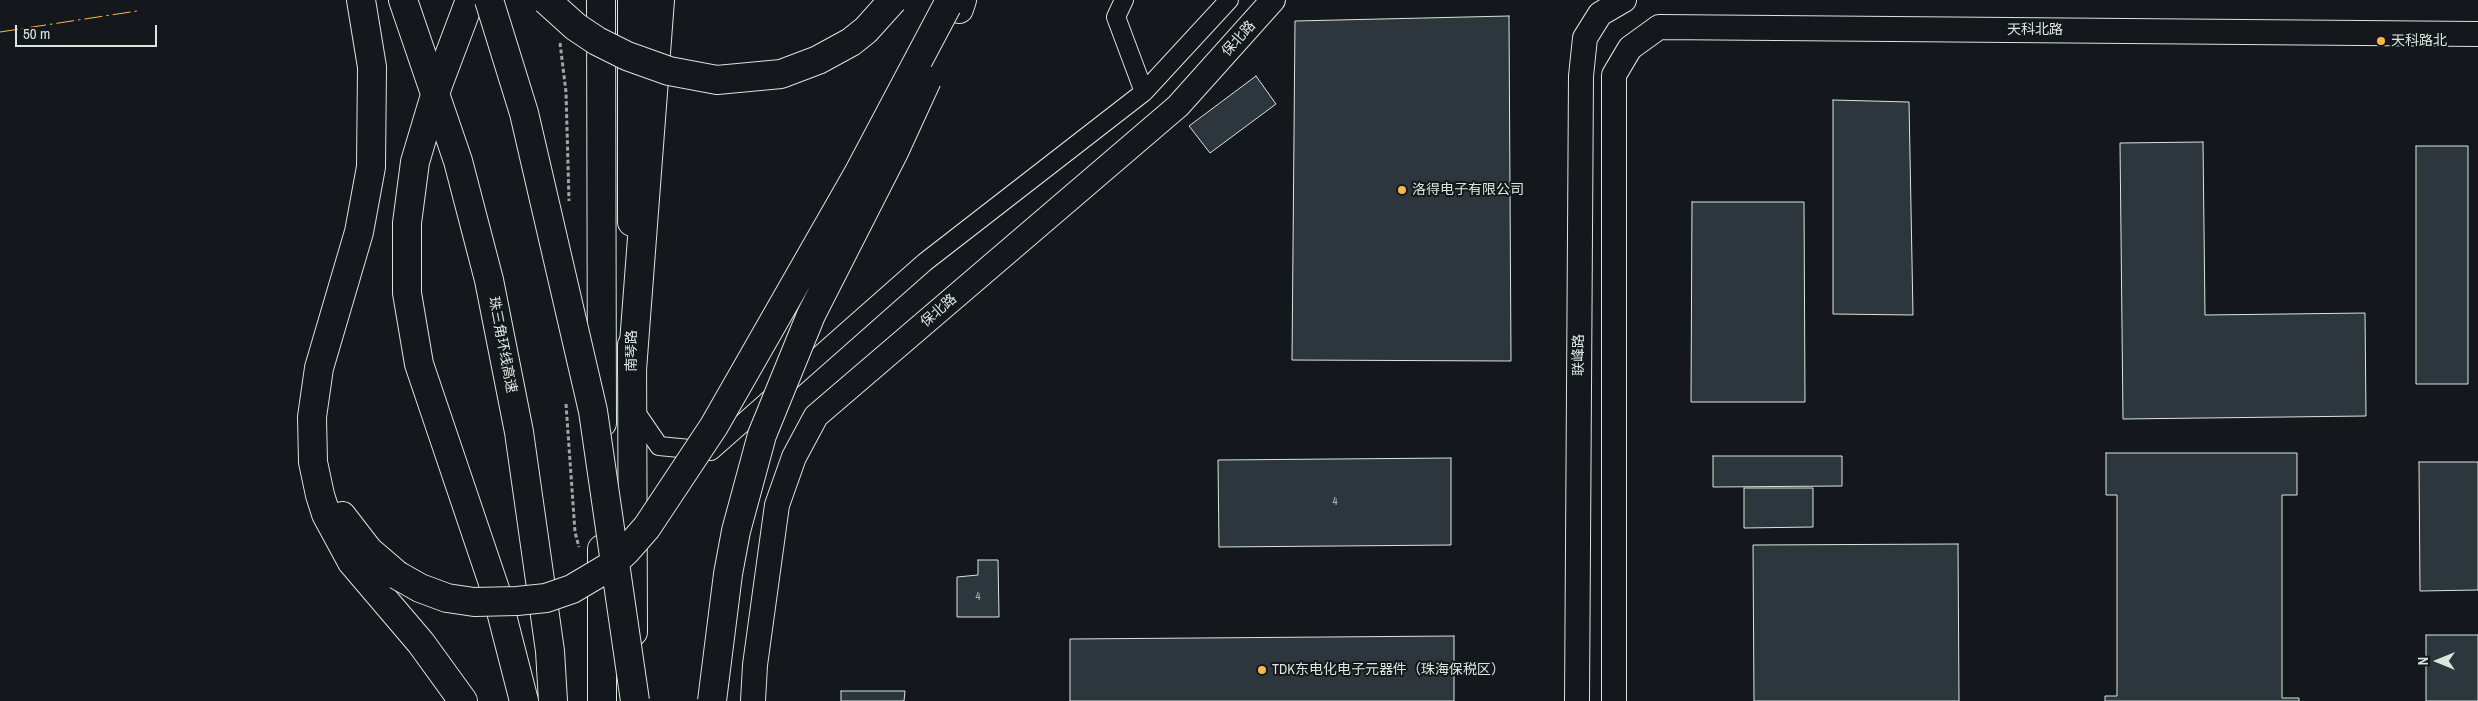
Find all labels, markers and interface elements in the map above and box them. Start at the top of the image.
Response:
scale bar [18,15,160,47]
street label: 保北路 [1219,18,1259,60]
street label: 天科北路 [2007,22,2063,38]
text: 50 m [23,23,50,44]
place label: 天科路北 [2391,33,2447,49]
marker: 天科路北 [2375,35,2387,47]
place label: 洛得电子有限公司 [1412,182,1524,198]
marker: 洛得电子有限公司 [1396,184,1408,196]
street label: 保北路 [918,291,960,331]
street label: 珠三角环线高速 [484,295,520,395]
street label: 南琴路 [624,330,640,372]
street label: 联峰路 [1571,334,1587,376]
house number: 4 [1332,495,1338,509]
house number: 4 [975,590,981,604]
north arrow [2413,636,2463,686]
text: N [2414,657,2432,665]
place label: TDK东电化电子元器件（珠海保税区） [1272,662,1505,678]
marker: TDK东电化电子元器件（珠海保税区） [1256,664,1268,676]

